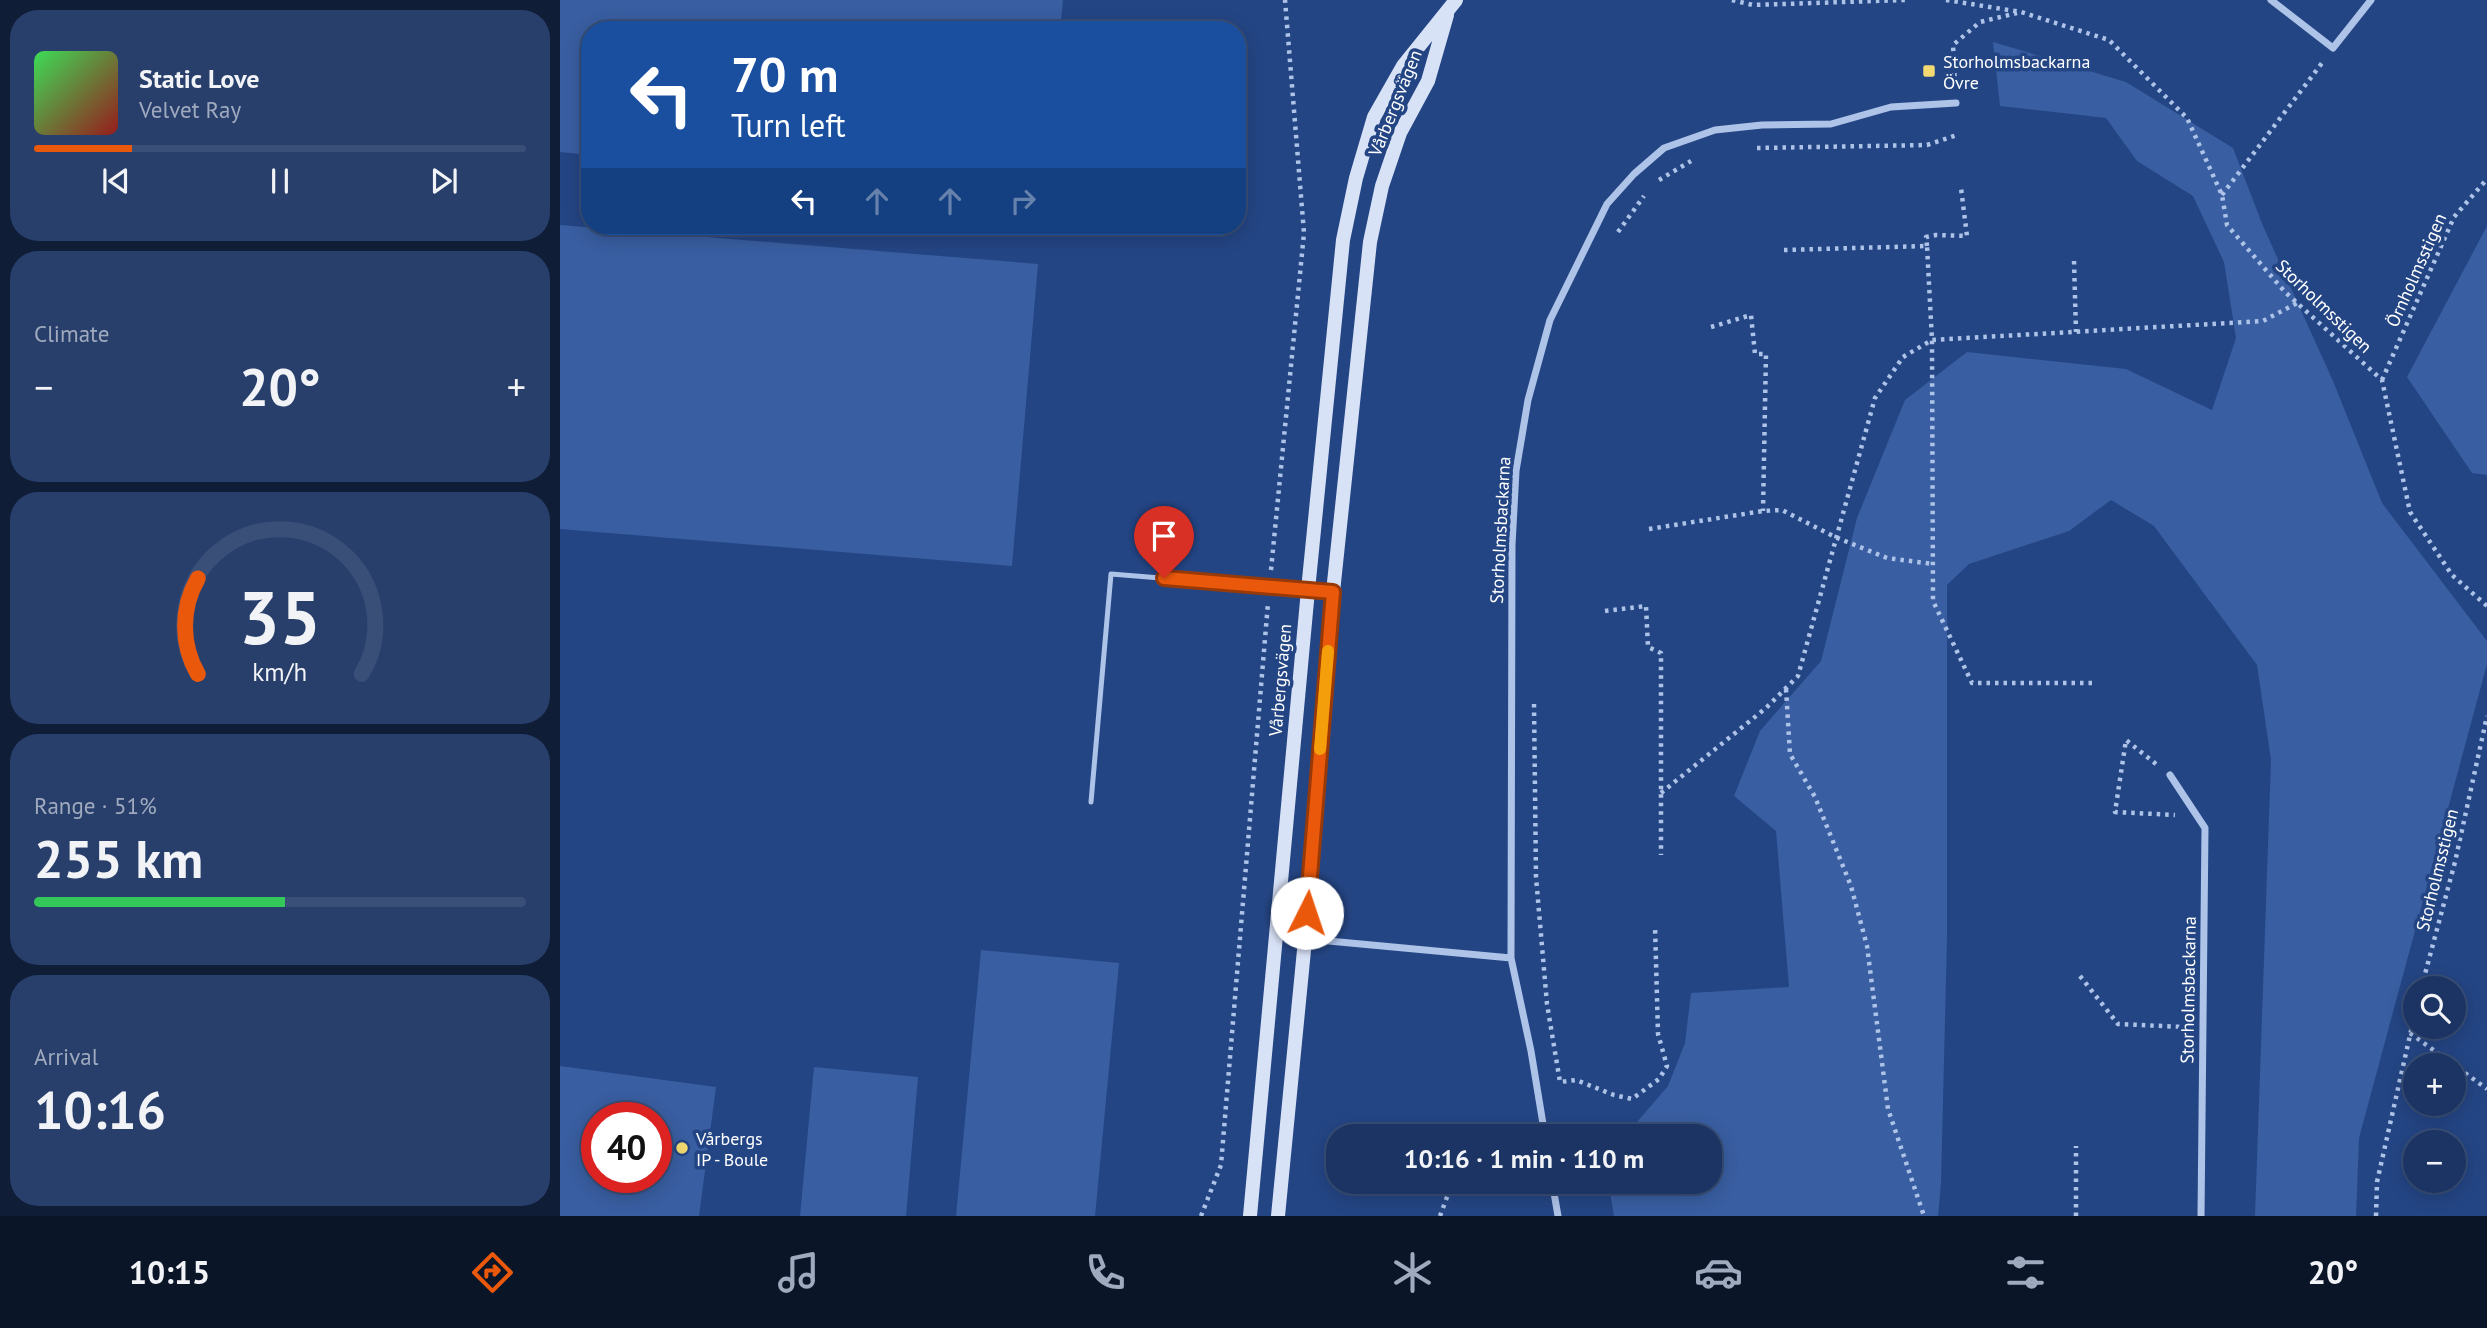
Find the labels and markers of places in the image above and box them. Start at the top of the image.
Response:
place label: Storholmsbackarna Övre [1943,50,2090,94]
marker: Storholmsbackarna Övre [1921,63,1937,79]
pin [1134,506,1194,578]
place label: Vårbergs IP - Boule [695,1127,768,1171]
marker: Vårbergs IP - Boule [674,1140,690,1156]

